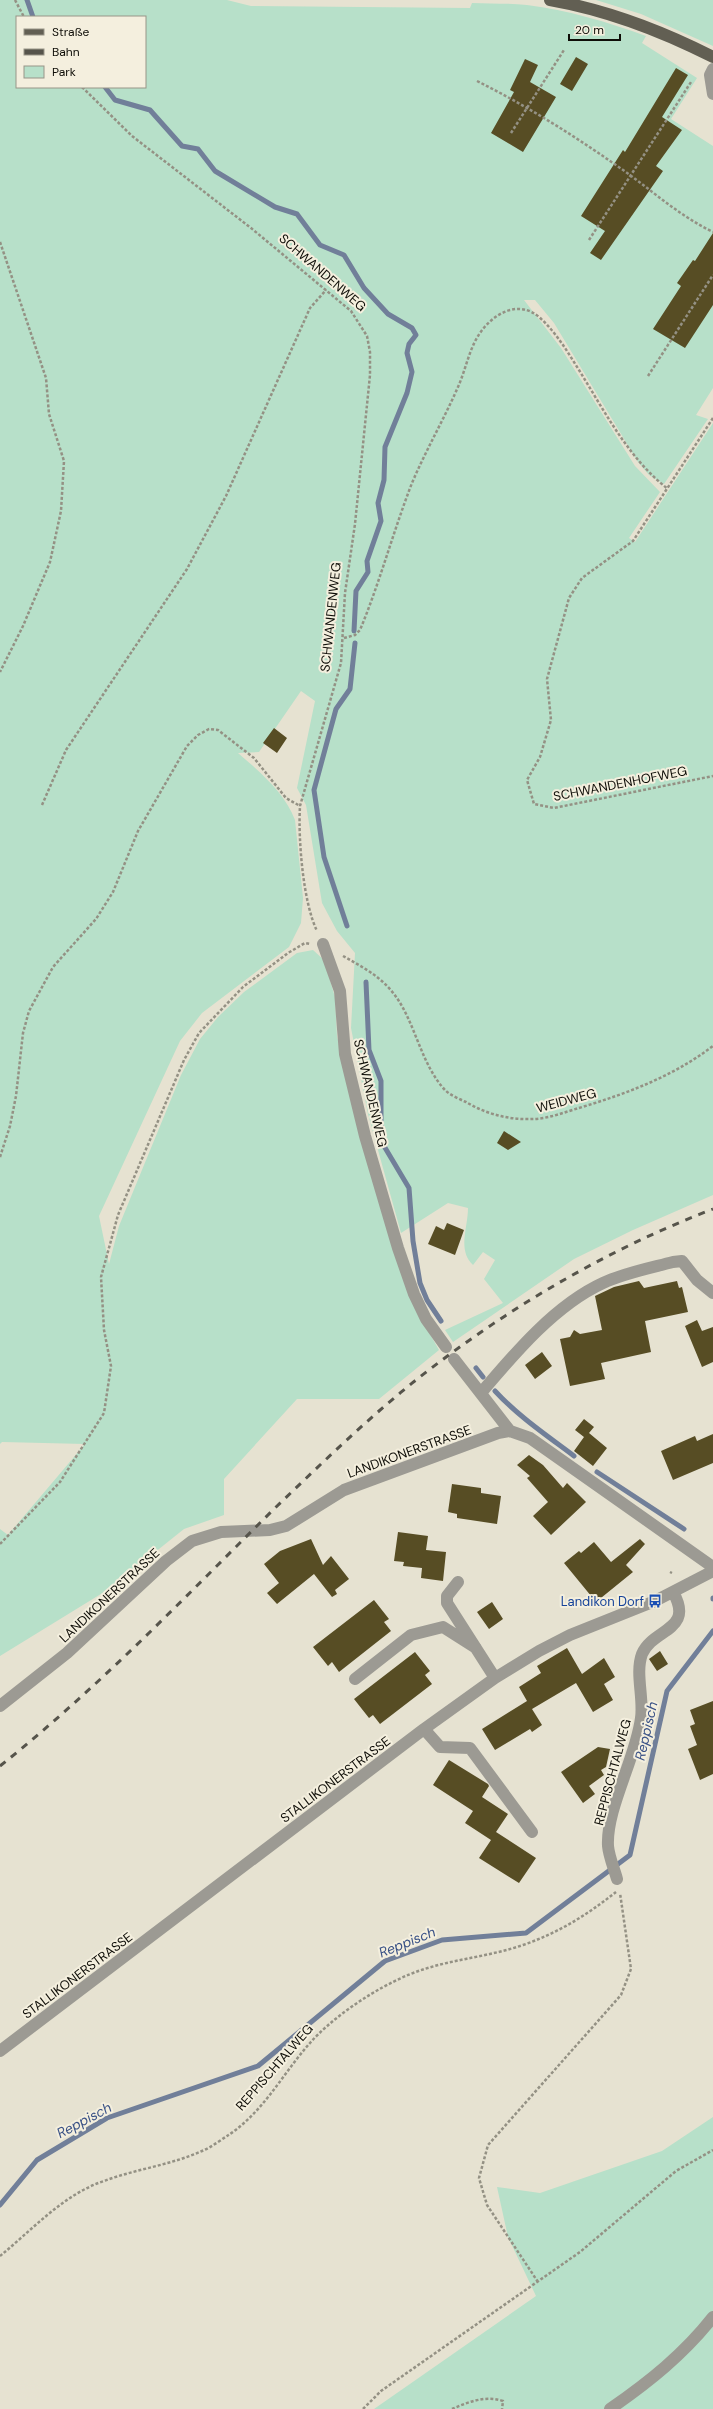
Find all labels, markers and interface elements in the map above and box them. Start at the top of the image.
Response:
legend [16,16,146,88]
scale bar [569,16,620,42]
text: 20 m [575,22,604,38]
text: Straße [52,24,89,40]
text: Bahn [52,44,80,60]
text: Park [52,64,76,80]
street label: SCHWANDENWEG [276,230,370,315]
street label: SCHWANDENWEG [316,561,345,673]
street label: SCHWANDENHOFWEG [552,762,689,805]
street label: SCHWANDENWEG [350,1038,391,1149]
street label: WEIDWEG [534,1084,598,1117]
street label: LANDIKONERSTRASSE [345,1421,474,1482]
street label: LANDIKONERSTRASSE [56,1544,163,1646]
place label: Landikon Dorf [561,1593,645,1610]
bus stop icon: Landikon Dorf [647,1593,663,1609]
water label: Reppisch [631,1700,661,1762]
street label: REPPISCHTALWEG [590,1717,635,1827]
street label: STALLIKONERSTRASSE [277,1732,394,1826]
water label: Reppisch [376,1922,438,1962]
street label: STALLIKONERSTRASSE [19,1928,136,2022]
street label: REPPISCHTALWEG [232,2020,317,2114]
water label: Reppisch [53,2098,115,2142]

